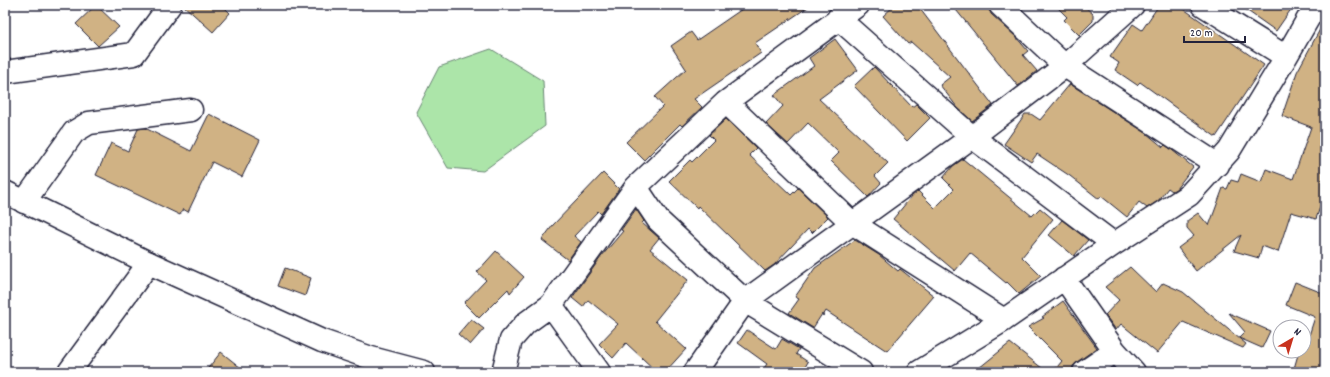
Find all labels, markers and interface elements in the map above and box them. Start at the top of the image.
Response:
scale bar [1184,18,1245,44]
text: 20 m [1190,25,1213,42]
north arrow [1272,319,1312,359]
text: N [1290,325,1304,341]

